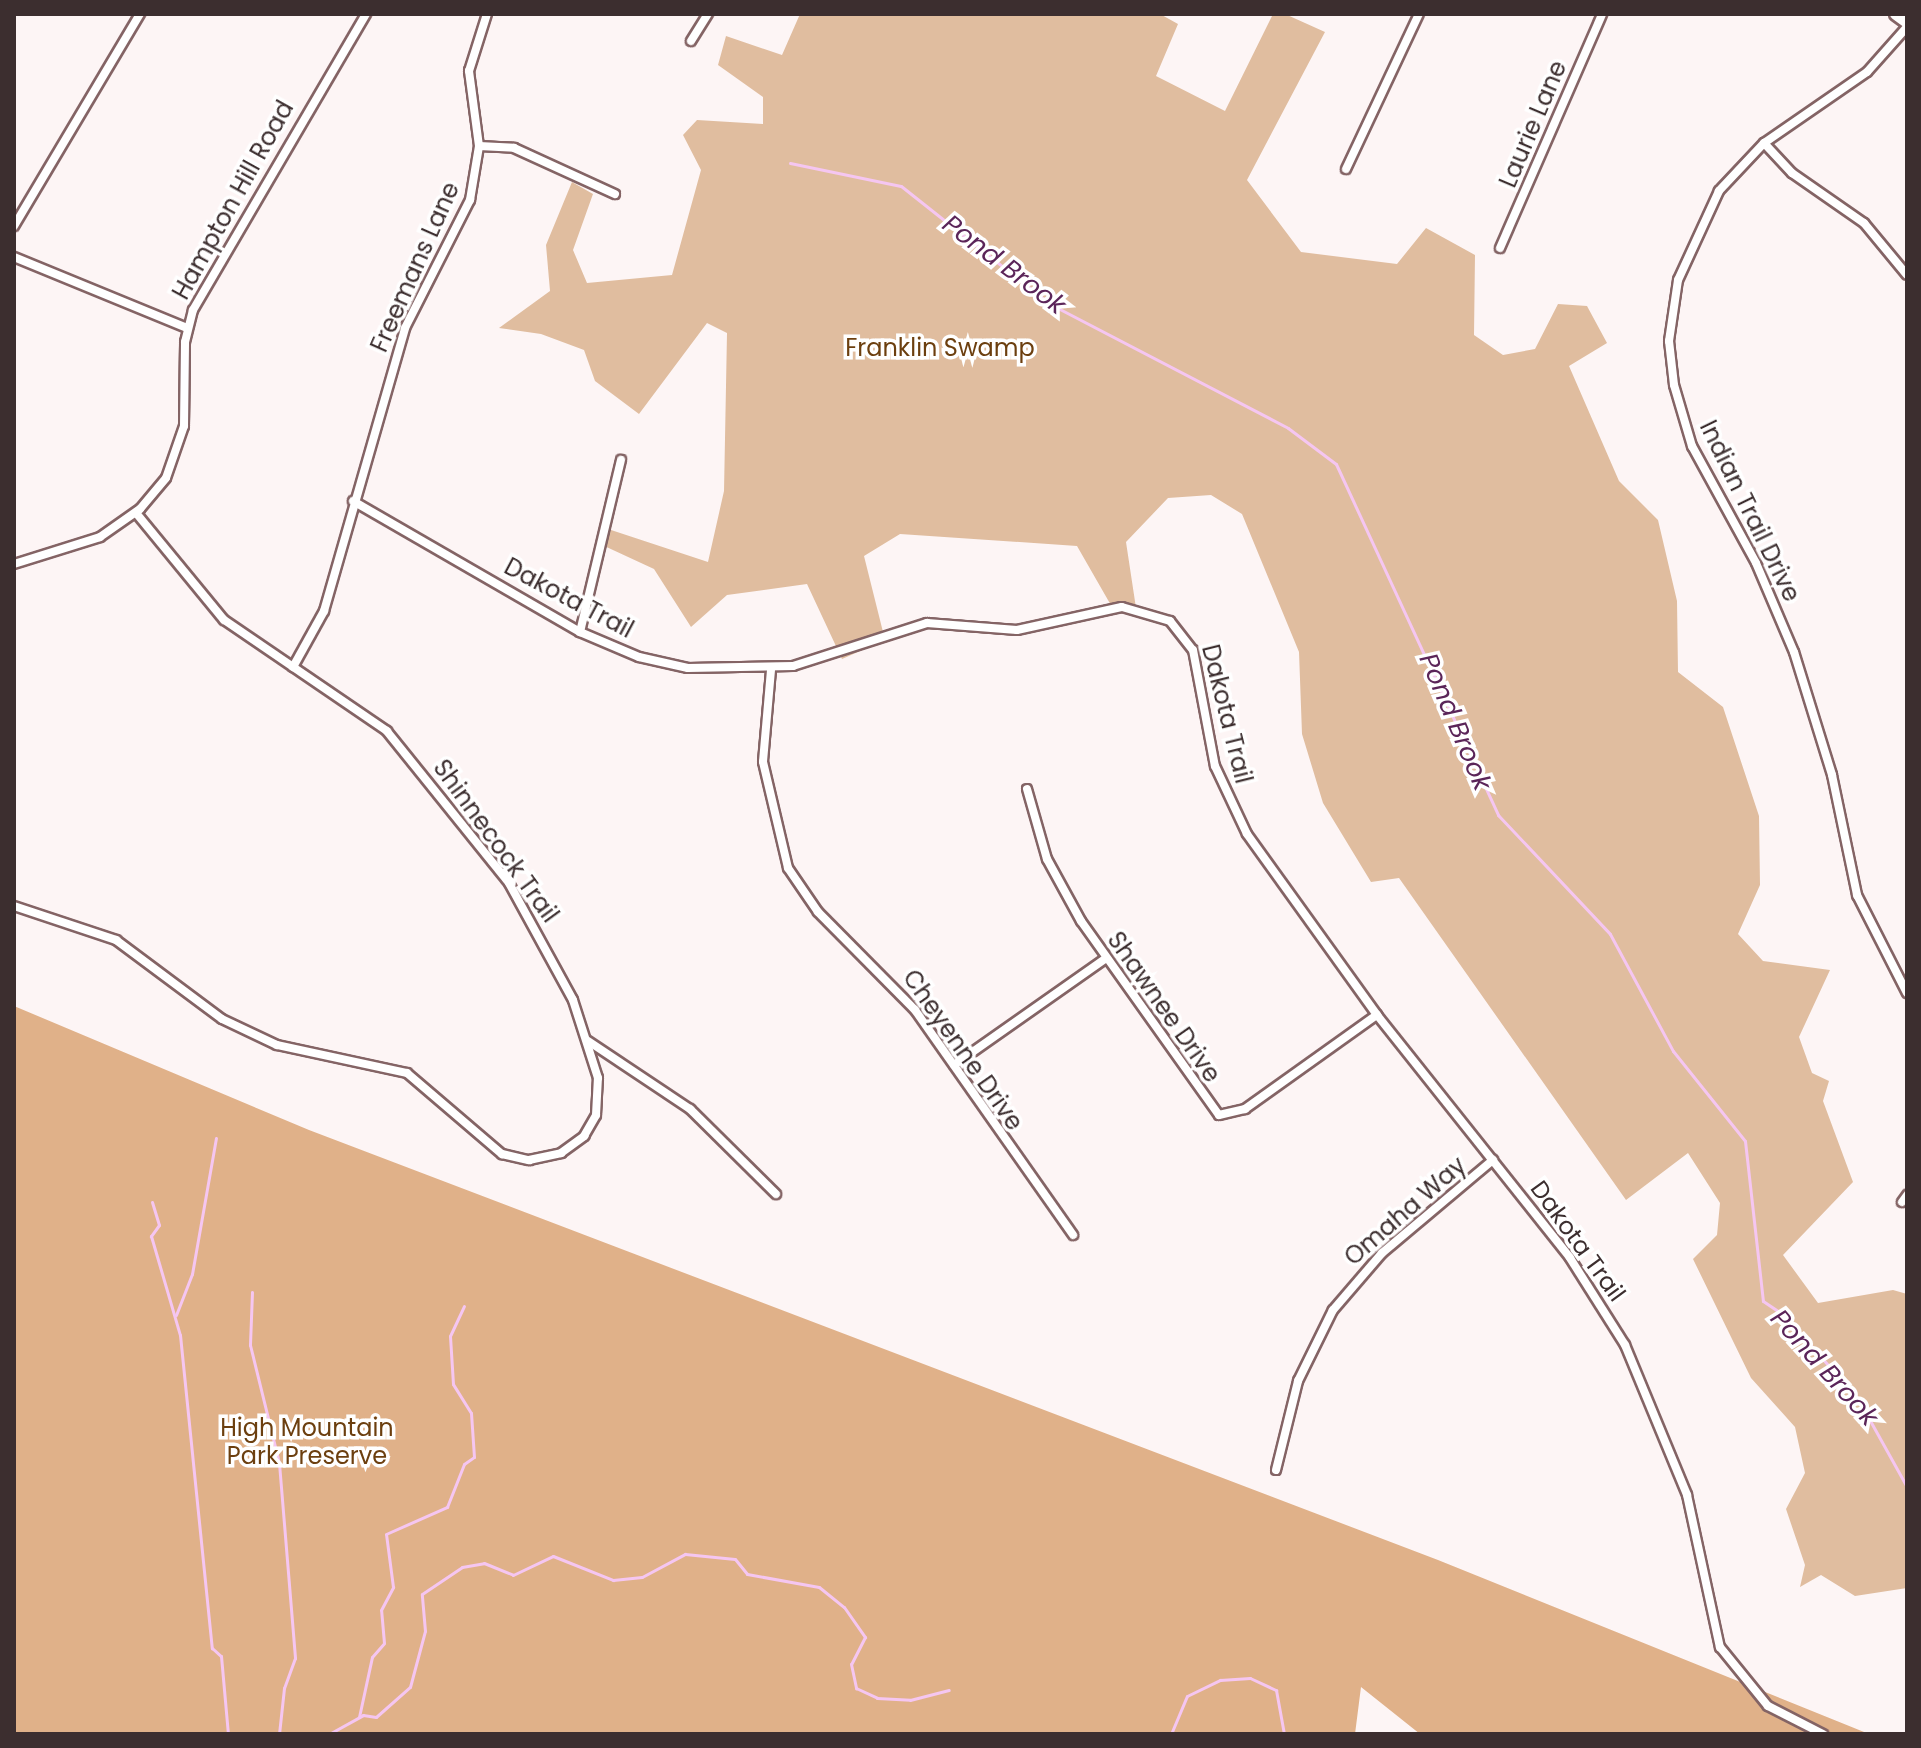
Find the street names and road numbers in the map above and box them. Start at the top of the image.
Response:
street label: Laurie Lane [1493,56,1573,192]
street label: Hampton Hill Road [166,96,300,304]
street label: Freemans Lane [365,178,465,356]
street label: Indian Trail Drive [1694,416,1806,606]
street label: Dakota Trail [499,552,639,644]
street label: Dakota Trail [1196,642,1258,786]
street label: Shinnecock Trail [427,754,565,928]
street label: Shawnee Drive [1101,926,1227,1088]
street label: Cheyenne Drive [897,964,1029,1136]
street label: Omaha Way [1339,1151,1471,1271]
street label: Dakota Trail [1525,1175,1631,1307]

